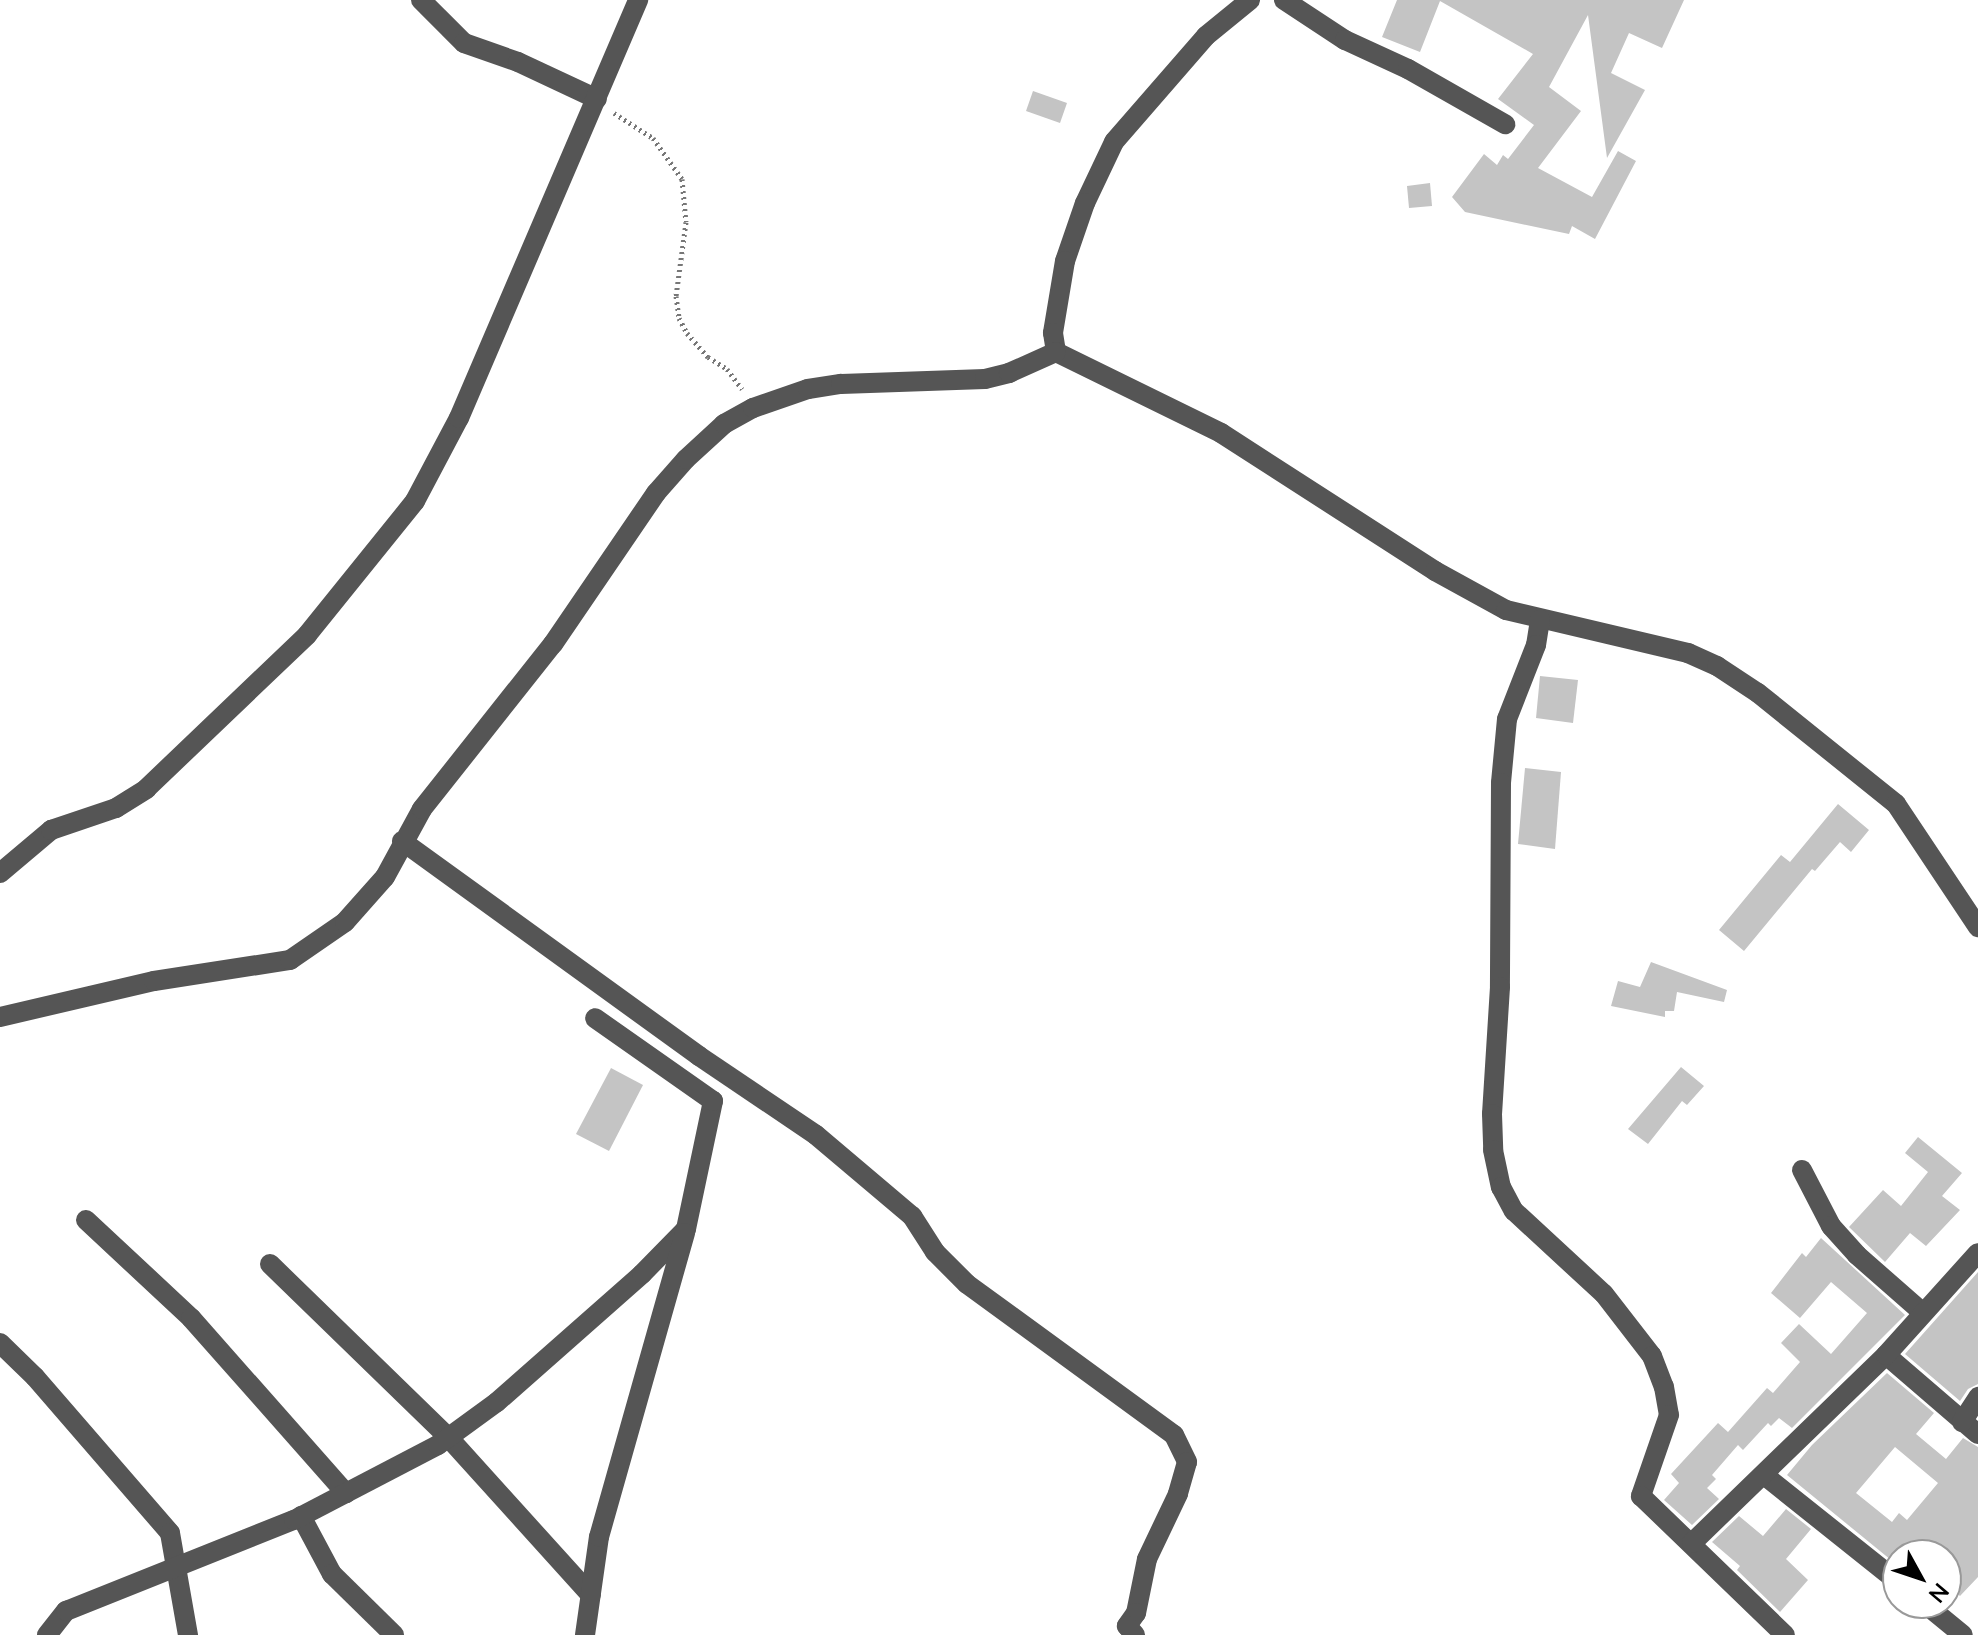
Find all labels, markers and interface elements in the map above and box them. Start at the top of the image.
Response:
north arrow [1882,1539,1962,1619]
text: N [1923,1578,1955,1609]

